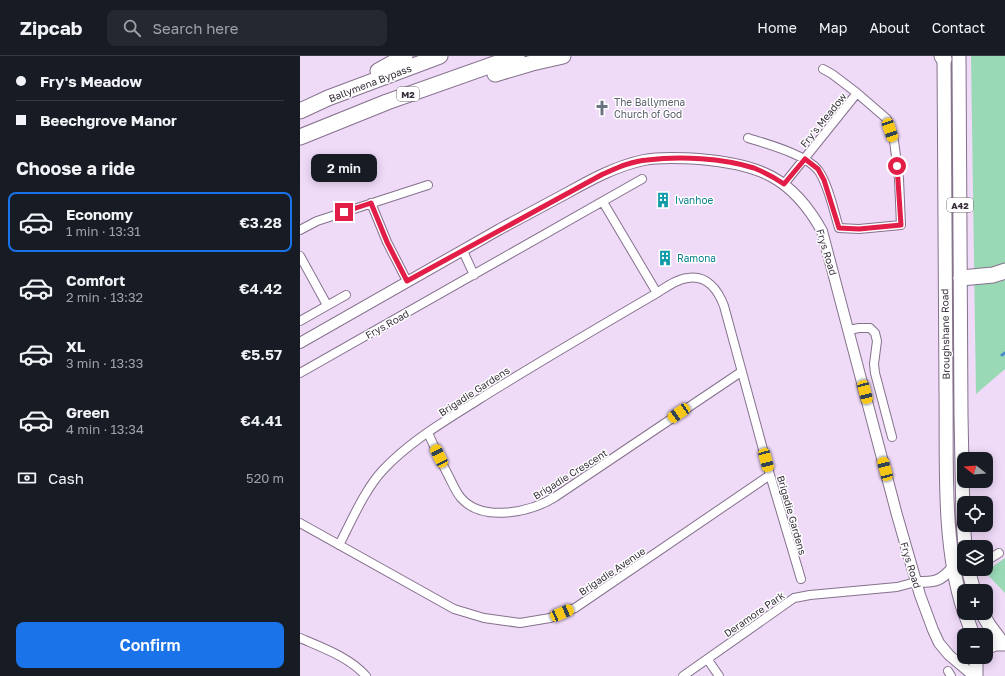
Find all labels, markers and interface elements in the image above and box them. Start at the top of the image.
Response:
search box [107,10,387,46]
text: Zipcab [20,16,83,39]
icon: search [121,17,143,39]
text: Search here [153,19,238,37]
text: Home [757,19,797,36]
text: Map [819,19,847,36]
text: About [869,19,910,36]
text: Contact [932,19,985,36]
street label: Ballymena Bypass [327,62,413,104]
text: Fry's Meadow [40,72,142,90]
road number: M2 [397,87,419,101]
street label: Fry's Meadow [797,90,849,150]
place label: The Ballymena Church of God [614,96,685,120]
church icon: The Ballymena Church of God [593,99,611,117]
text: Beechgrove Manor [40,111,177,129]
car [881,117,899,143]
callout: 2 min [311,154,377,182]
text: Choose a ride [16,157,135,179]
route start [888,157,906,175]
text: 2 min [327,160,361,176]
building icon: Ivanhoe [654,191,672,209]
place label: Ivanhoe [675,194,713,206]
road number: A42 [947,198,973,212]
route end [335,203,353,221]
icon: car [18,204,54,240]
text: Economy [66,205,133,223]
text: €3.28 [240,213,282,231]
text: 1 min · 13:31 [66,223,141,239]
street label: Frys Road [814,227,840,277]
building icon: Ramona [656,249,674,267]
place label: Ramona [677,252,716,264]
icon: car [18,270,54,306]
text: Comfort [66,271,125,289]
text: €4.42 [239,279,282,297]
street label: Broughshane Road [938,288,952,380]
text: 2 min · 13:32 [66,289,143,305]
street label: Frys Road [363,307,411,341]
icon: car [18,336,54,372]
text: XL [66,337,85,355]
text: €5.57 [241,345,282,363]
text: 3 min · 13:33 [66,355,143,371]
street label: Brigadie Gardens [436,364,512,418]
car [856,379,874,405]
car [666,401,692,425]
icon: car [18,402,54,438]
text: Green [66,403,109,421]
text: €4.41 [241,411,282,429]
text: 4 min · 13:34 [66,421,144,437]
car [428,443,450,469]
street label: Brigadie Crescent [531,446,609,502]
car [757,447,775,473]
north arrow [957,452,993,488]
map controls [957,452,993,664]
car [876,456,894,482]
icon: cash [16,467,38,489]
text: Cash [48,469,84,487]
text: 520 m [246,470,284,486]
street label: Brigadie Gardens [775,474,809,556]
button: locate [957,496,993,532]
street label: Frys Road [898,540,924,590]
button: layers [957,540,993,576]
street label: Brigadie Avenue [577,544,648,598]
button: + [957,584,993,620]
street label: Deramore Park [722,589,787,639]
car [549,603,575,623]
button: Confirm [16,622,284,668]
button: − [957,628,993,664]

